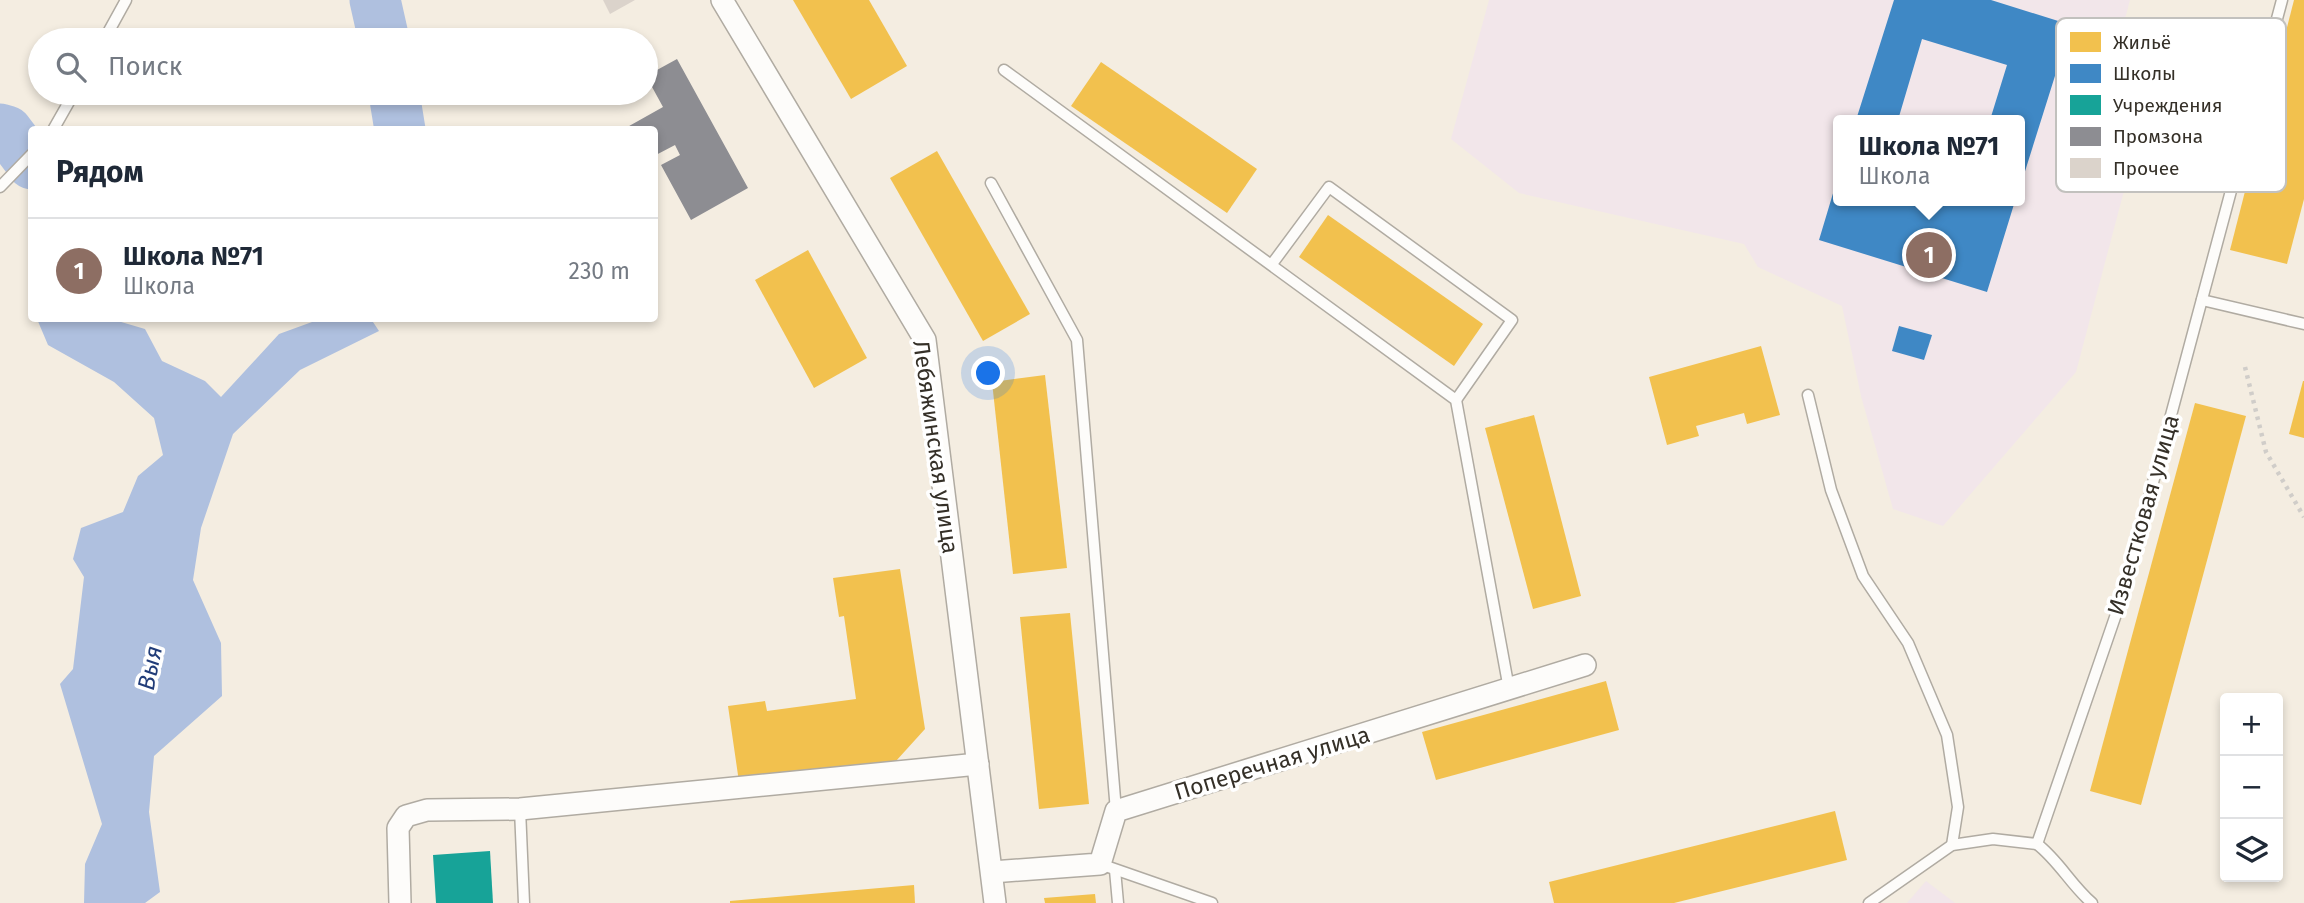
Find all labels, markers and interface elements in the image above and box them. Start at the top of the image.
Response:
legend [2056,18,2286,192]
search box [28,28,658,105]
text: Жильё [2113,31,2171,54]
icon: search [52,48,90,86]
text: Поиск [108,51,182,82]
text: Школы [2113,62,2176,85]
text: Учреждения [2113,94,2222,117]
popup [1833,115,2025,206]
text: Промзона [2113,125,2203,148]
text: Школа №71 [1859,131,1999,162]
text: Рядом [56,154,144,190]
text: Прочее [2113,157,2179,180]
text: Школа [1859,162,1931,190]
pin: 1 [1906,229,1952,281]
text: Школа №71 [123,241,264,272]
text: 1 [74,257,84,285]
text: 230 m [569,257,630,285]
text: Школа [123,272,195,300]
street label: Лебяжинская улица [907,338,965,556]
your location [971,356,1005,390]
street label: Известковая улица [2101,412,2185,618]
water label: Выя [132,643,168,693]
map controls [2220,693,2283,882]
button: + [2220,693,2283,756]
street label: Поперечная улица [1171,720,1373,806]
button: − [2220,756,2283,819]
button: layers [2220,819,2283,882]

